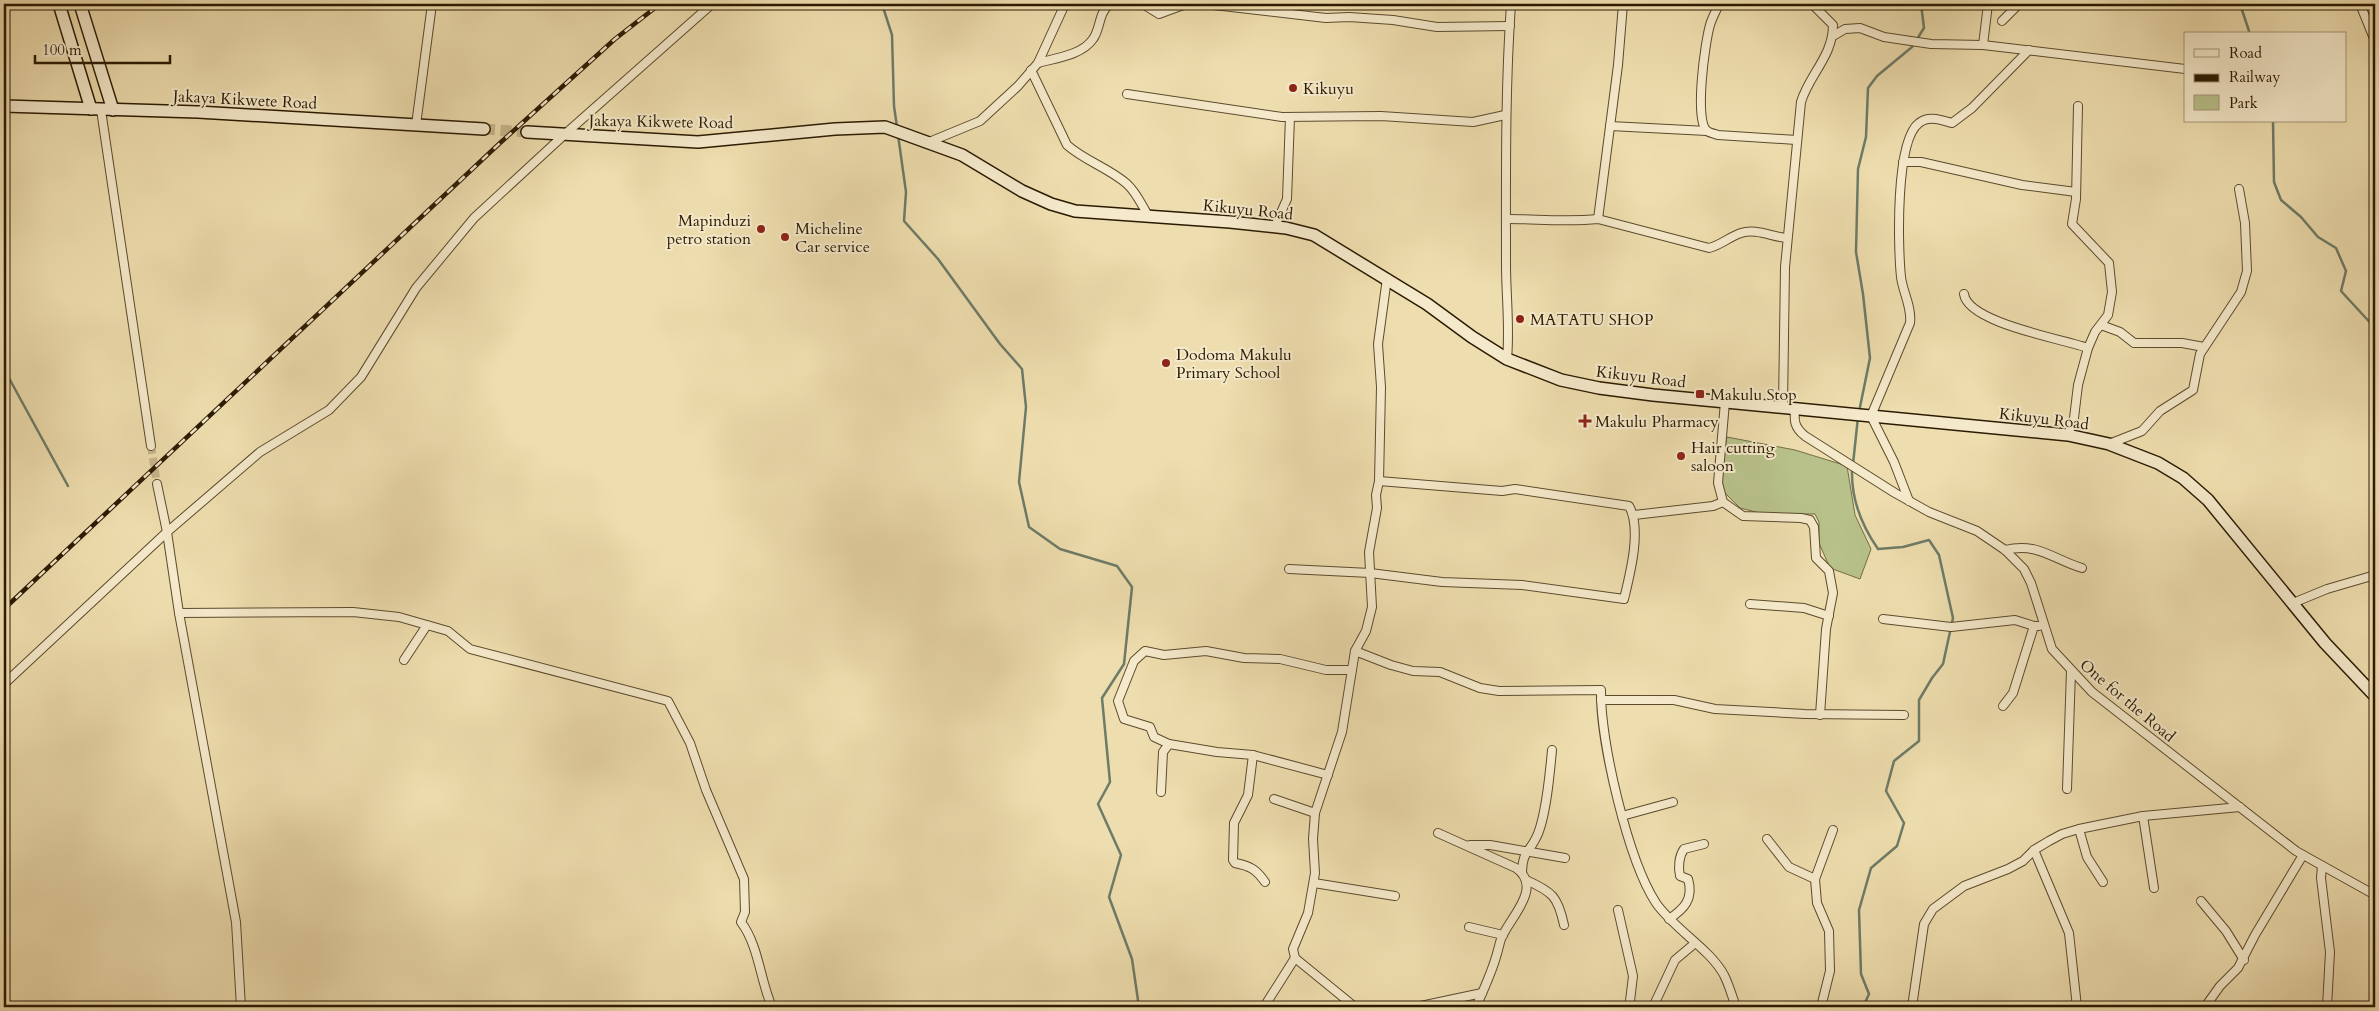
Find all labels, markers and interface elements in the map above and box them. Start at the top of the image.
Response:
scale bar [35,32,170,64]
legend [2184,32,2346,122]
text: 100 m [42,40,82,60]
text: Road [2229,43,2262,63]
text: Railway [2229,67,2280,87]
place label: Kikuyu [1303,78,1354,100]
marker: Kikuyu [1287,82,1299,94]
street label: Jakaya Kikwete Road [170,85,318,115]
text: Park [2229,93,2258,113]
street label: Jakaya Kikwete Road [587,110,734,134]
street label: Kikuyu Road [1202,194,1294,226]
place label: Mapinduzi petro station [667,210,751,250]
place label: Micheline Car service [795,218,870,258]
marker: Mapinduzi petro station [755,223,767,235]
marker: Micheline Car service [779,231,791,243]
place label: MATATU SHOP [1530,309,1653,331]
marker: MATATU SHOP [1514,313,1526,325]
place label: Dodoma Makulu Primary School [1176,344,1292,384]
marker: Dodoma Makulu Primary School [1160,357,1172,369]
street label: Kikuyu Road [1595,361,1688,393]
place label: Makulu Stop [1710,384,1797,406]
marker: Makulu Stop [1694,388,1706,400]
street label: Kikuyu Road [1998,403,2091,435]
place label: Makulu Pharmacy [1595,411,1719,433]
marker: Makulu Pharmacy [1579,415,1591,427]
place label: Hair cutting saloon [1691,437,1775,477]
marker: Hair cutting saloon [1675,450,1687,462]
street label: One for the Road [2075,654,2180,748]

